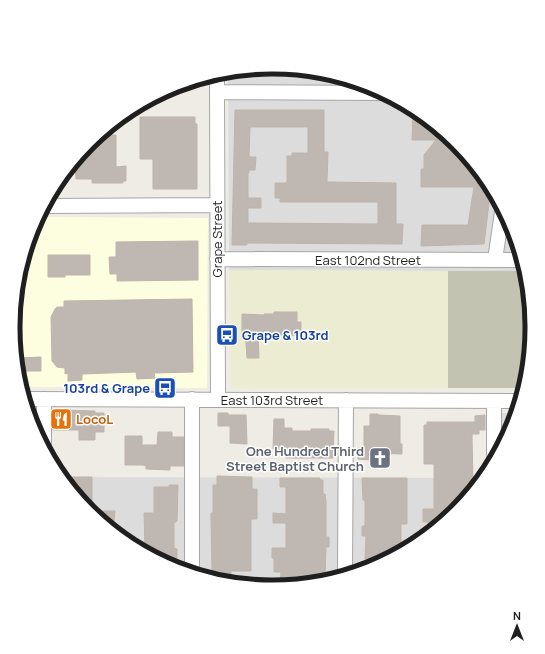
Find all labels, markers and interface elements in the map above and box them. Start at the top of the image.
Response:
street label: Grape Street [208,201,226,277]
street label: East 102nd Street [315,251,421,269]
bus stop icon: Grape & 103rd [214,322,240,348]
place label: Grape & 103rd [242,326,329,344]
bus stop icon: 103rd & Grape [152,375,178,401]
place label: 103rd & Grape [63,379,150,397]
street label: East 103rd Street [221,391,323,409]
restaurant icon: LocoL [48,406,74,432]
place label: LocoL [76,410,113,428]
place label: One Hundred Third Street Baptist Church [226,442,364,475]
church icon: One Hundred Third Street Baptist Church [367,445,393,471]
north arrow [497,606,537,646]
text: N [513,608,521,623]

